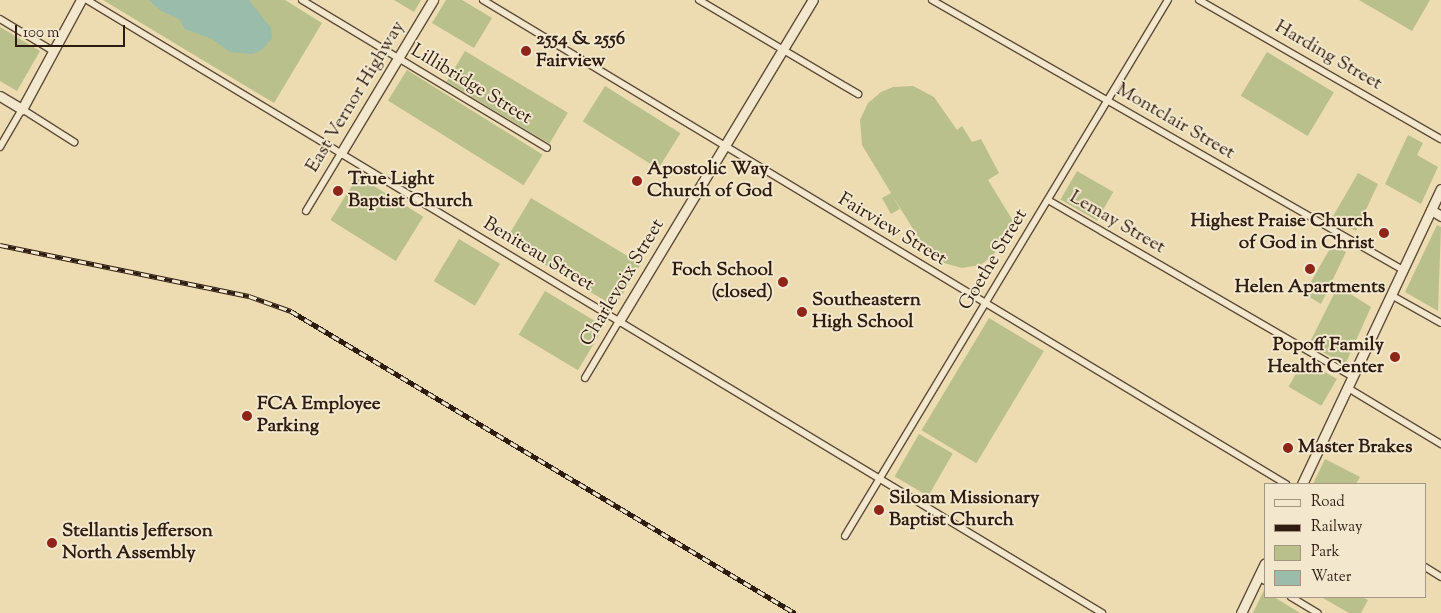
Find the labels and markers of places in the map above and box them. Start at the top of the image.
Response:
place label: 2554 & 2556 Fairview [536,29,625,73]
marker: 2554 & 2556 Fairview [520,45,532,57]
place label: Apostolic Way Church of God [647,159,773,203]
place label: True Light Baptist Church [348,169,473,213]
marker: Apostolic Way Church of God [631,175,643,187]
marker: True Light Baptist Church [332,185,344,197]
place label: Highest Praise Church of God in Christ [1190,211,1374,255]
marker: Highest Praise Church of God in Christ [1378,227,1390,239]
place label: Foch School (closed) [672,260,773,304]
marker: Helen Apartments [1304,263,1316,275]
marker: Foch School (closed) [777,276,789,288]
place label: Helen Apartments [1235,277,1385,299]
place label: Southeastern High School [812,290,921,334]
marker: Southeastern High School [796,306,808,318]
place label: Popoff Family Health Center [1267,335,1384,379]
marker: Popoff Family Health Center [1388,350,1402,364]
place label: FCA Employee Parking [257,394,381,438]
marker: FCA Employee Parking [241,410,253,422]
place label: Master Brakes [1298,437,1412,459]
marker: Master Brakes [1282,442,1294,454]
place label: Siloam Missionary Baptist Church [889,488,1040,532]
marker: Siloam Missionary Baptist Church [873,504,885,516]
place label: Stellantis Jefferson North Assembly [62,521,213,565]
marker: Stellantis Jefferson North Assembly [46,537,58,549]

